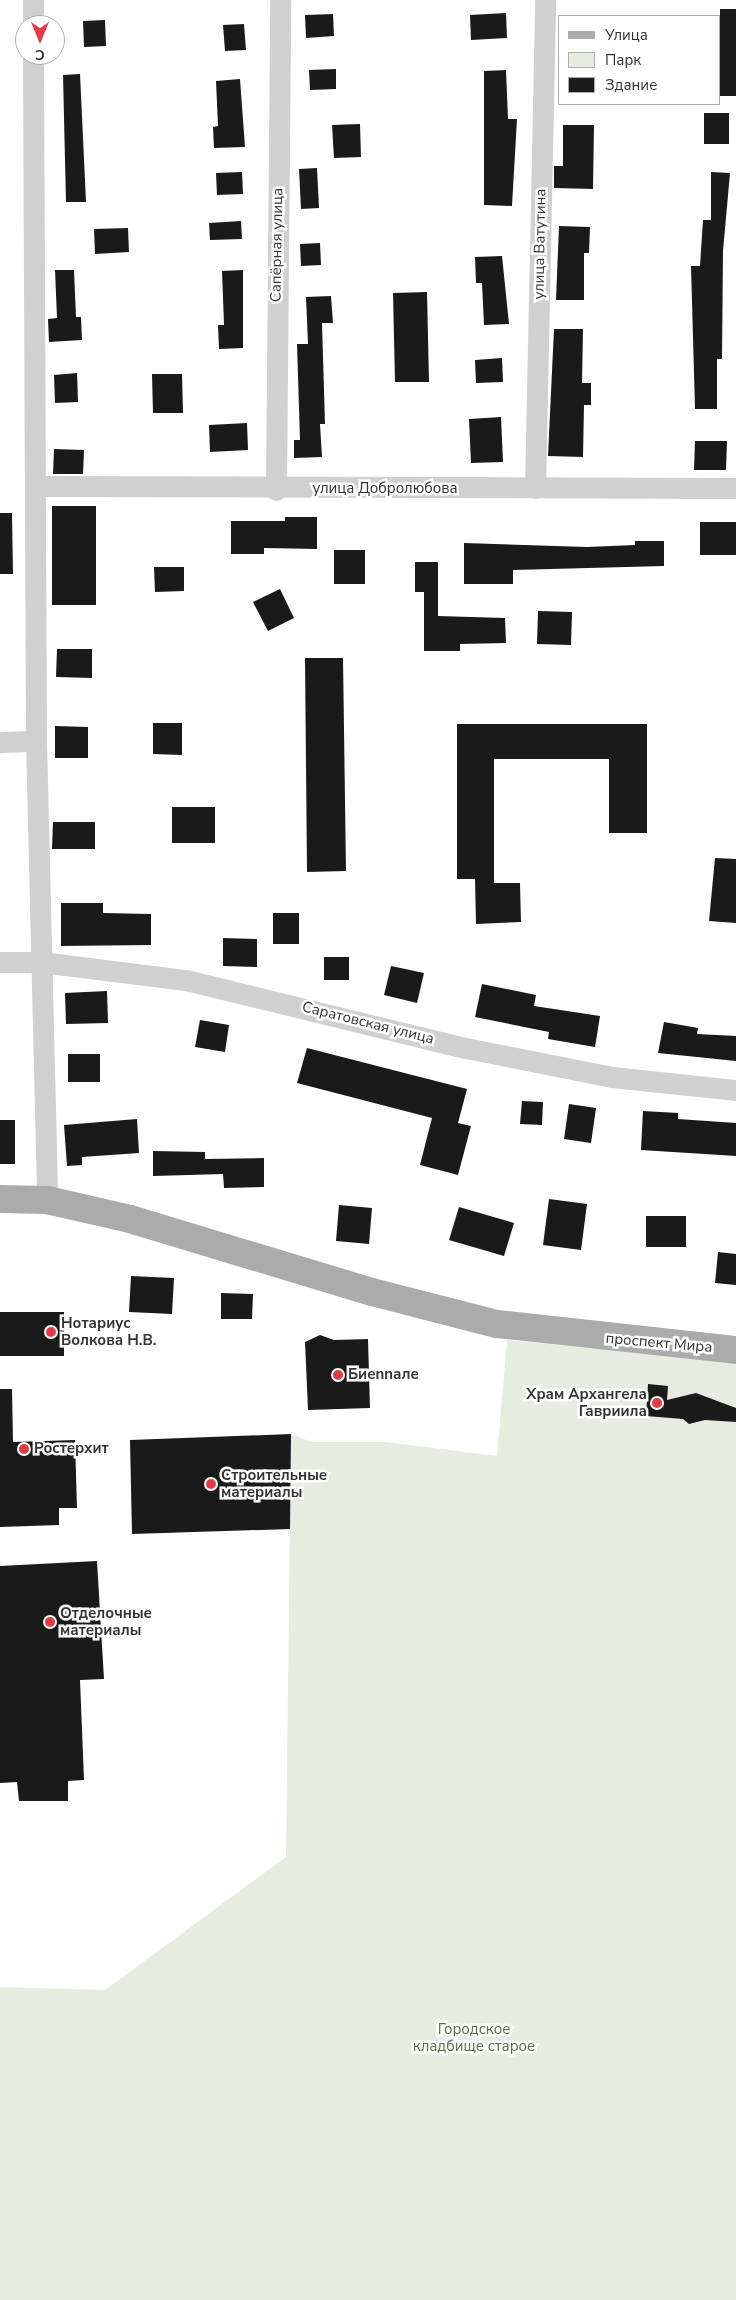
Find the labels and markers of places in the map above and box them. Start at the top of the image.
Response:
place label: Нотариус Волкова Н.В. [61,1314,156,1349]
marker: Нотариус Волкова Н.В. [45,1326,57,1338]
place label: Биеnnале [348,1366,419,1384]
marker: Биеnnале [332,1369,344,1381]
place label: Храм Архангела Гавриила [526,1385,647,1420]
marker: Храм Архангела Гавриила [651,1397,663,1409]
place label: Ростерхит [34,1440,109,1458]
marker: Ростерхит [18,1443,30,1455]
place label: Строительные материалы [221,1466,327,1501]
marker: Строительные материалы [205,1478,217,1490]
place label: Отделочные материалы [60,1604,152,1639]
marker: Отделочные материалы [44,1616,56,1628]

